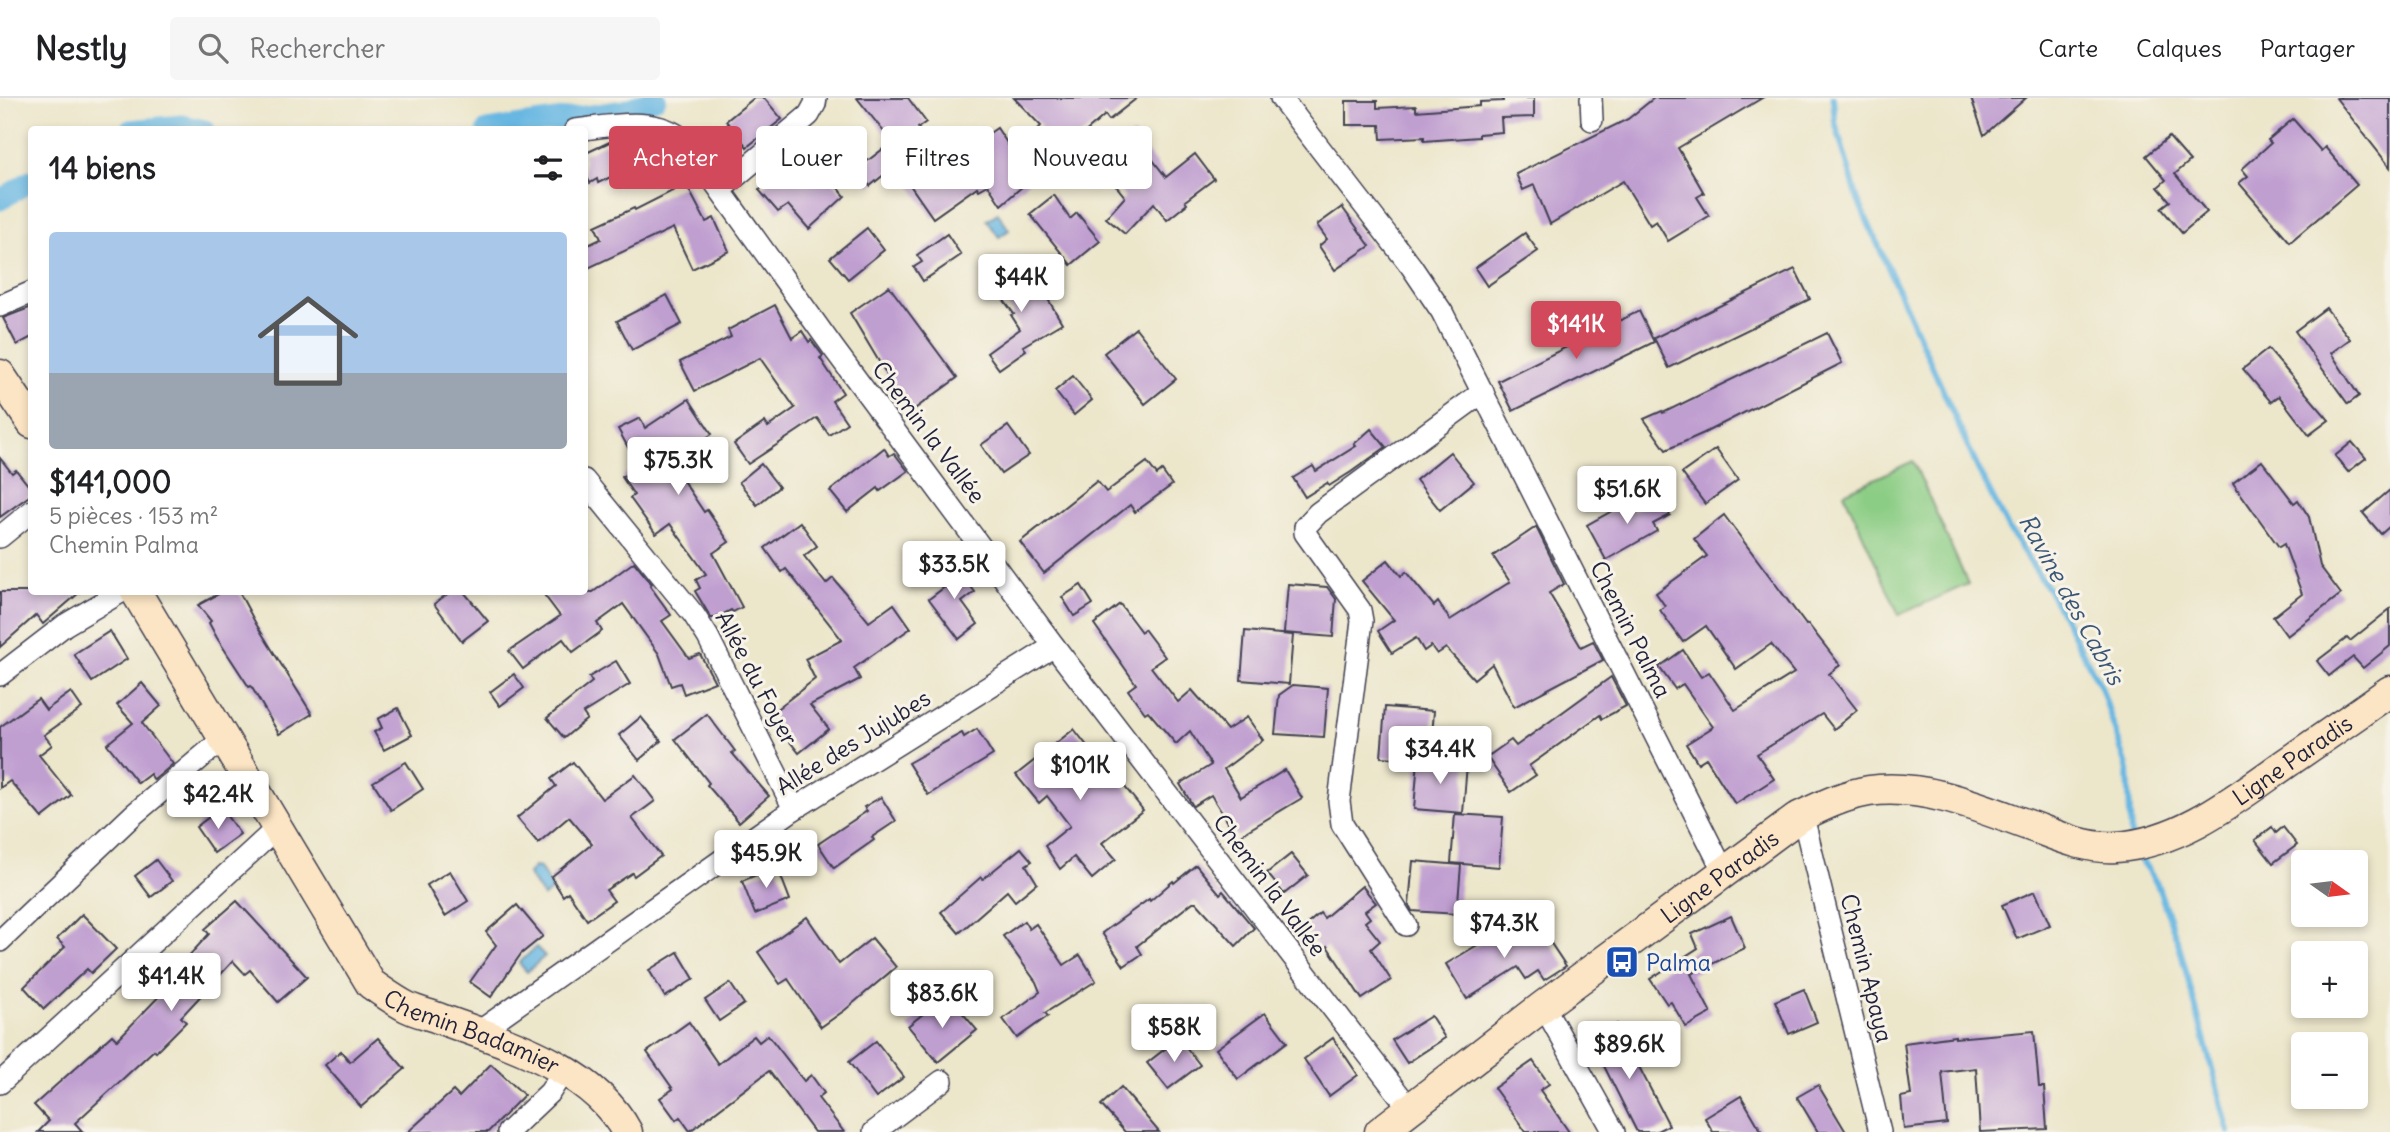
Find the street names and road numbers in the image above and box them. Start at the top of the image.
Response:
street label: Chemin la Vallée [866,355,992,509]
street label: Chemin Palma [1584,556,1678,702]
street label: Allée du Foyer [710,606,805,750]
street label: Allée des Jujubes [771,683,935,801]
street label: Ligne Paradis [2227,708,2357,811]
street label: Chemin la Vallée [1207,808,1333,962]
street label: Ligne Paradis [1655,823,1784,929]
street label: Chemin Apaya [1835,891,1899,1045]
street label: Chemin Badamier [378,982,566,1080]

